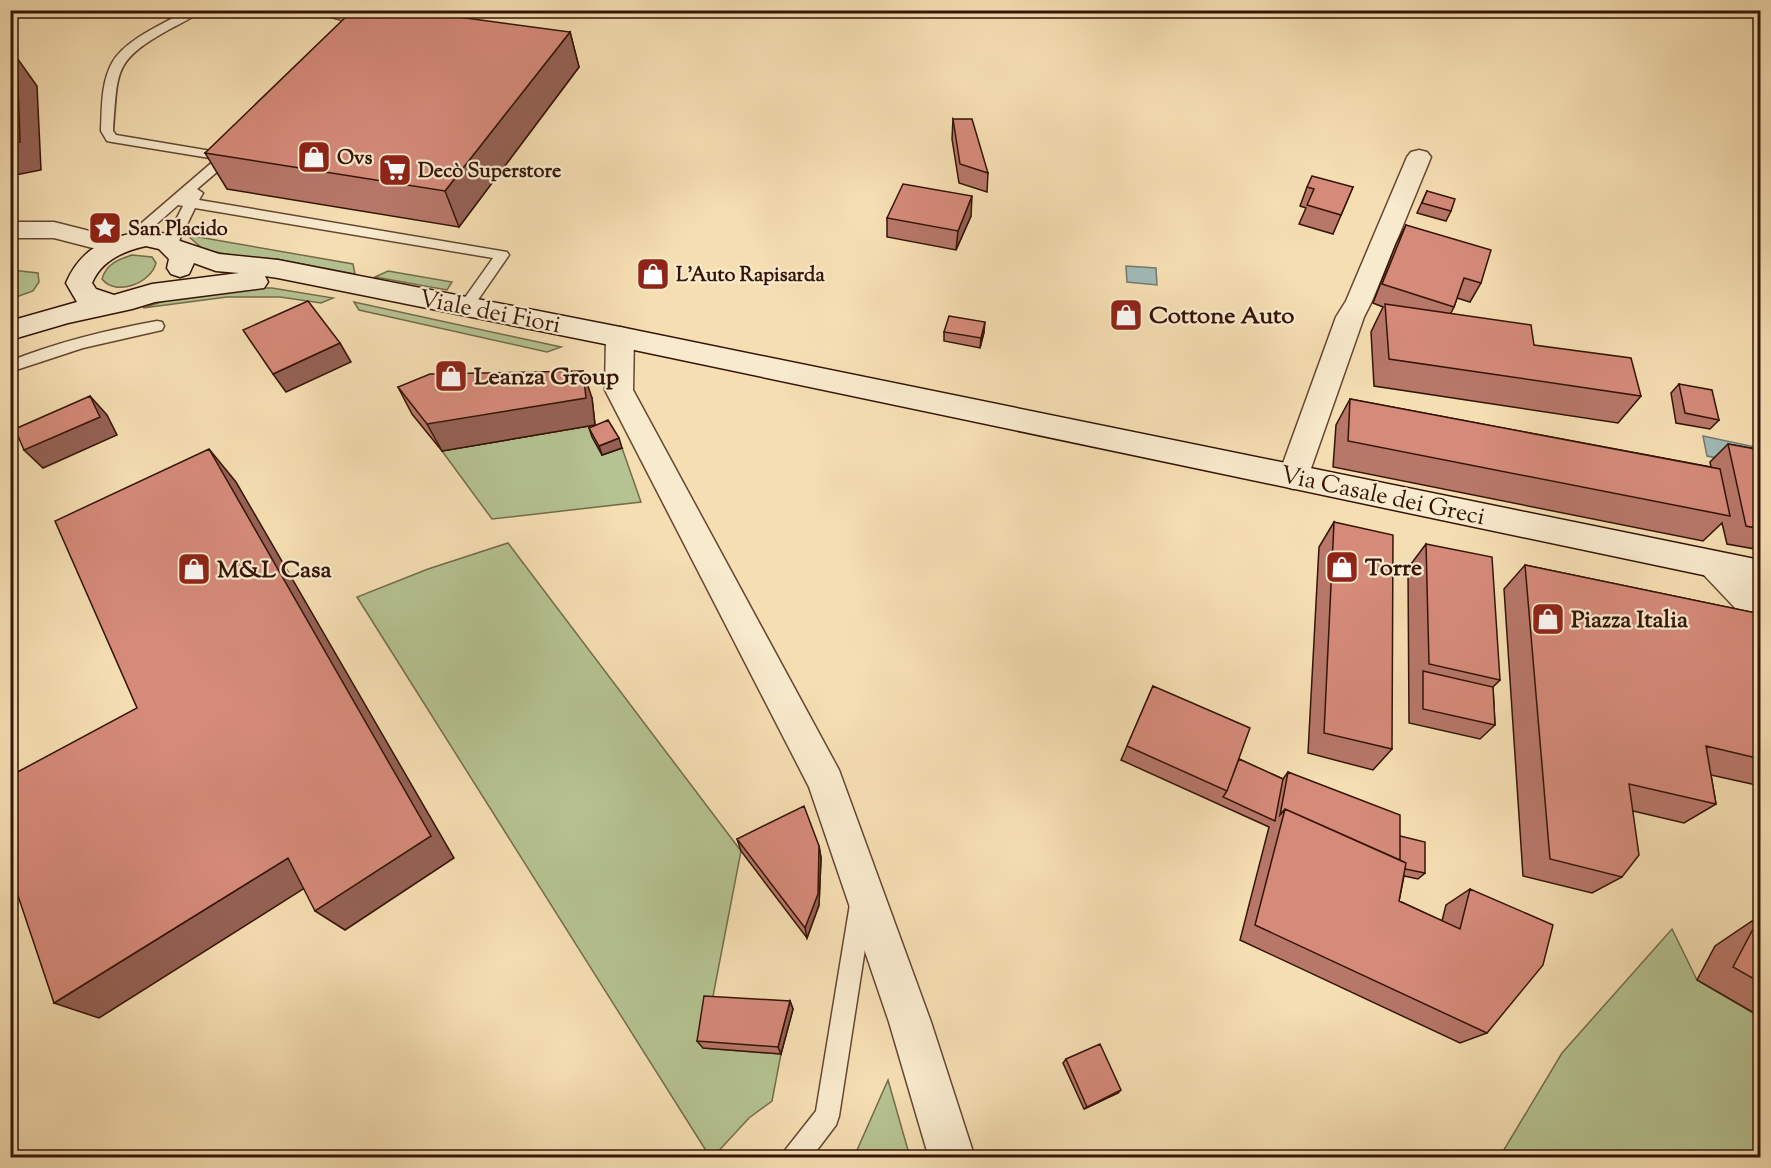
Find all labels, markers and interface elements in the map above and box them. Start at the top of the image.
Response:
shop icon: Ovs [296,139,332,175]
place label: Ovs [337,145,373,174]
supermarket icon: Decò Superstore [377,152,413,188]
place label: Decò Superstore [418,158,561,187]
place icon: San Placido [87,210,123,246]
place label: San Placido [128,216,228,245]
shop icon: L'Auto Rapisarda [635,256,671,292]
place label: L'Auto Rapisarda [676,262,825,291]
street label: Viale dei Fiori [416,283,564,343]
shop icon: Cottone Auto [1108,297,1144,333]
place label: Cottone Auto [1149,300,1294,334]
shop icon: Leanza Group [433,358,469,394]
place label: Leanza Group [474,361,619,395]
street label: Via Casale dei Greci [1277,459,1488,535]
shop icon: Torre [1324,549,1360,585]
shop icon: M&L Casa [176,551,212,587]
place label: Torre [1365,552,1422,586]
place label: M&L Casa [217,554,333,588]
shop icon: Piazza Italia [1530,601,1566,637]
place label: Piazza Italia [1571,604,1689,638]

